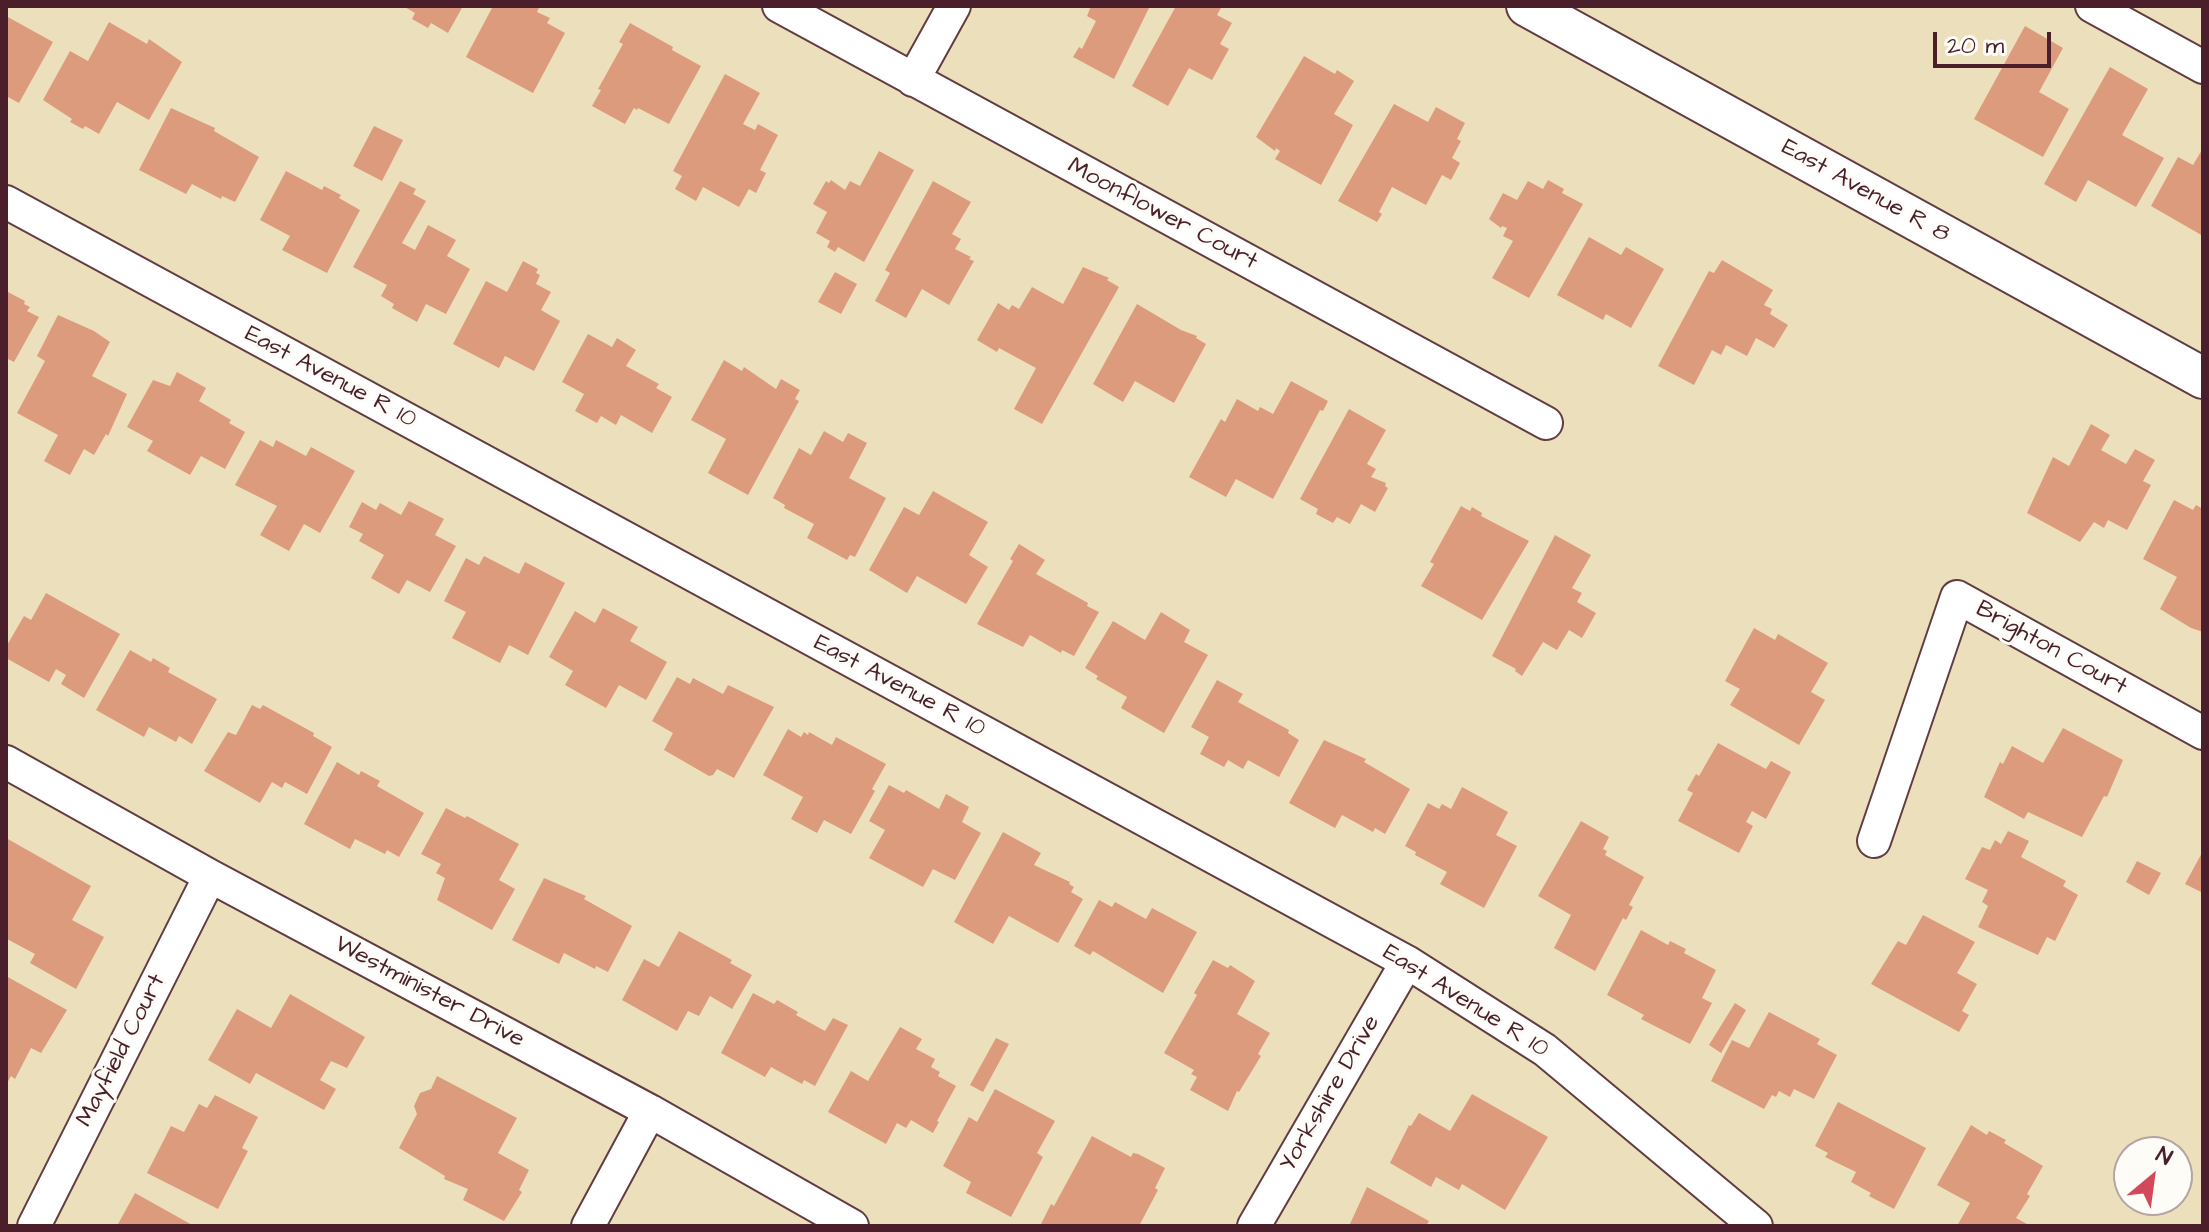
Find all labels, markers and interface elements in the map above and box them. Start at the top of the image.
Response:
scale bar [1937,16,2055,66]
text: 20 m [1947,29,2004,63]
street label: East Avenue R 8 [1776,134,1954,250]
street label: Moonflower Court [1062,153,1262,277]
street label: East Avenue R 10 [239,321,421,435]
street label: Brighton Court [1970,596,2132,702]
street label: East Avenue R 10 [808,630,990,744]
street label: Westminister Drive [329,931,529,1055]
street label: East Avenue R 10 [1377,939,1553,1065]
street label: Mayfield Court [71,970,173,1132]
street label: Yorkshire Drive [1275,1011,1387,1177]
north arrow [2113,1136,2193,1216]
text: N [2150,1139,2177,1173]

